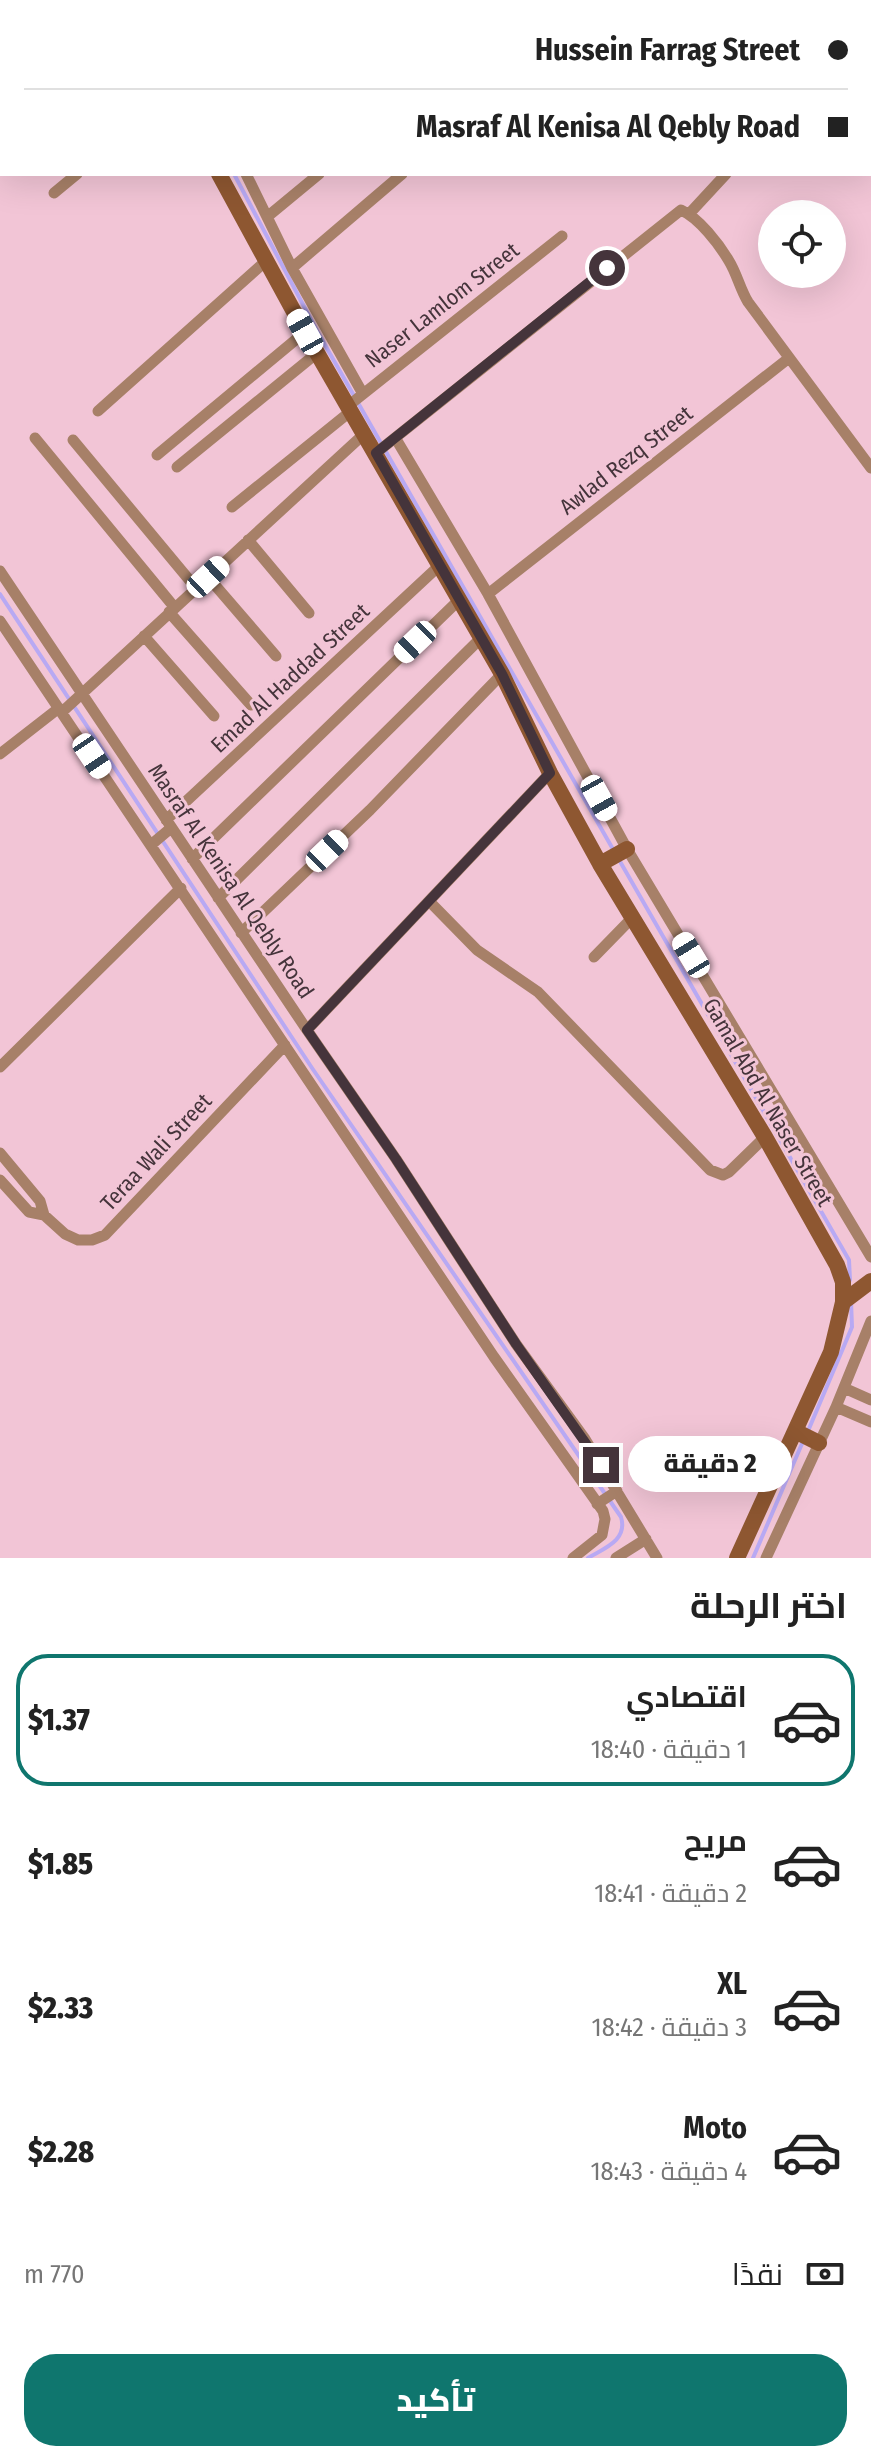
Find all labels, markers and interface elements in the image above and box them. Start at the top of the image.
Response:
text: Hussein Farrag Street [535,32,800,68]
text: Masraf Al Kenisa Al Qebly Road [416,109,800,145]
map controls [758,200,846,288]
button: locate [758,200,846,288]
street label: Naser Lamlom Street [360,236,525,373]
route start [589,250,625,286]
car [283,305,327,359]
street label: Awlad Rezq Street [554,399,699,520]
car [182,552,234,602]
street label: Emad Al Haddad Street [205,597,375,758]
car [389,617,441,667]
car [69,729,115,783]
street label: Masraf Al Kenisa Al Qebly Road [142,758,320,1004]
car [577,771,621,825]
car [301,826,353,876]
car [668,928,714,982]
street label: Gamal Abd Al Naser Street [697,993,839,1212]
street label: Teraa Wali Street [95,1087,218,1216]
callout: 2 دقيقة [629,1437,793,1493]
route end [583,1447,619,1483]
text: 2 دقيقة [664,1448,756,1479]
text: اختر الرحلة [690,1584,847,1628]
text: اقتصادي [626,1679,747,1715]
icon: car [771,1684,843,1756]
text: $1.37 [28,1702,90,1738]
text: 1 دقيقة · 18:40 [591,1734,747,1765]
text: مريح [684,1823,747,1859]
icon: car [771,1828,843,1900]
text: $1.85 [28,1846,93,1882]
text: 2 دقيقة · 18:41 [594,1878,747,1909]
text: XL [717,1966,747,2002]
icon: car [771,1972,843,2044]
text: $2.33 [28,1990,93,2026]
text: 3 دقيقة · 18:42 [592,2012,747,2043]
text: Moto [683,2110,747,2146]
icon: car [771,2116,843,2188]
text: $2.28 [28,2134,94,2170]
text: 4 دقيقة · 18:43 [590,2156,747,2187]
icon: cash [803,2252,847,2296]
text: نقدًا [732,2257,783,2293]
text: 770 m [24,2259,85,2290]
button: تأكيد [24,2354,847,2446]

